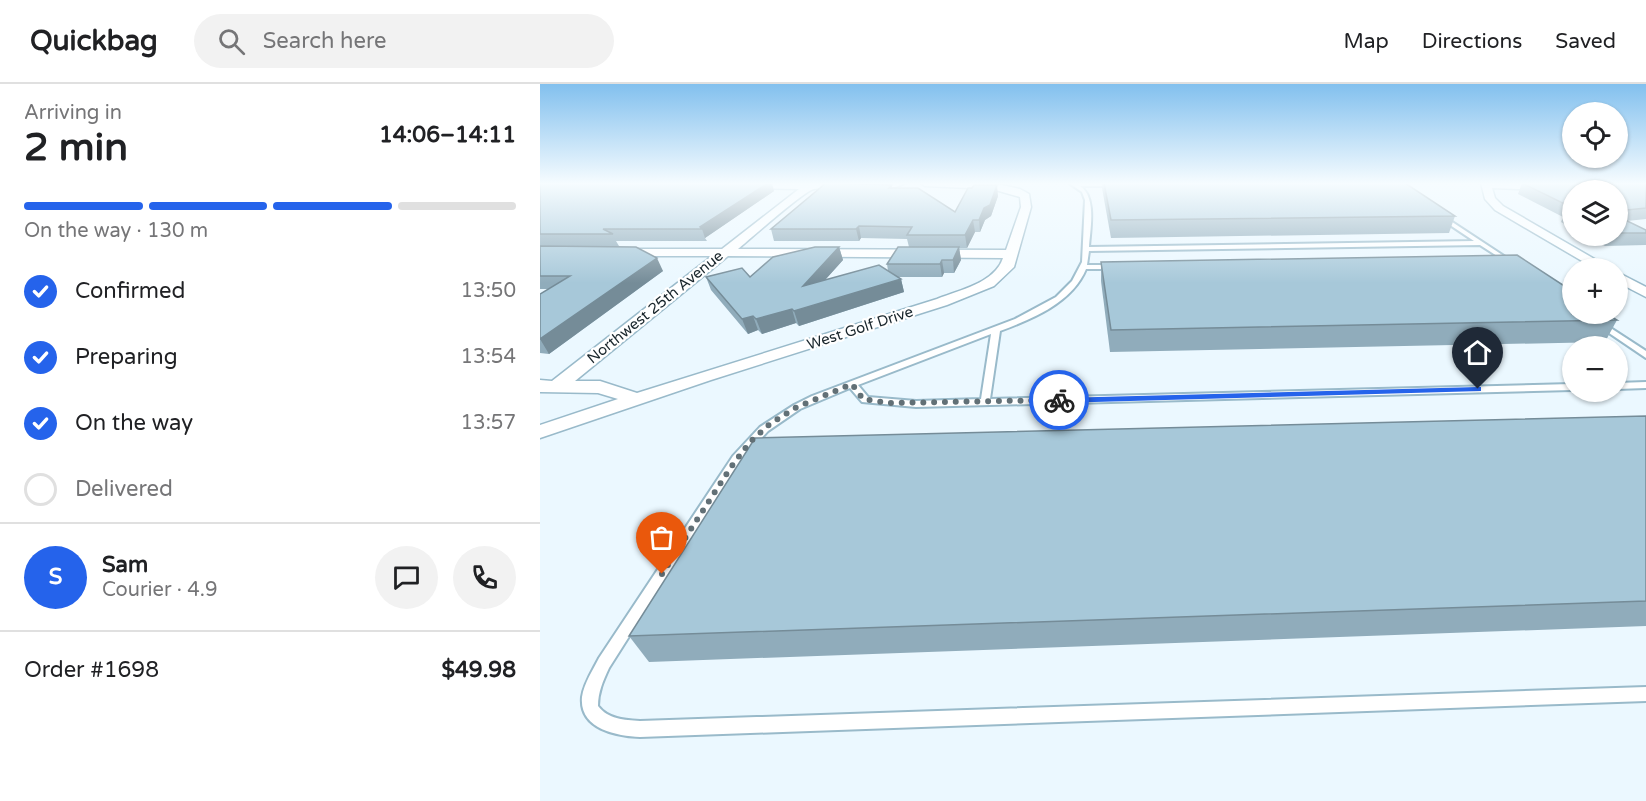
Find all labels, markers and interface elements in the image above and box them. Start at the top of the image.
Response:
search box [194,14,614,68]
text: Quickbag [30,24,158,58]
icon: search [215,25,248,58]
text: Search here [263,28,387,54]
text: Map [1343,29,1389,54]
text: Directions [1422,29,1522,54]
text: Saved [1555,29,1616,54]
text: Arriving in [24,101,122,125]
map controls [1562,102,1628,402]
button: locate [1562,102,1628,168]
text: 14:06–14:11 [379,122,516,148]
text: 2 min [24,124,128,171]
button: layers [1562,180,1628,246]
text: On the way · 130 m [24,219,208,243]
street label: Northwest 25th Avenue [583,247,727,367]
button: + [1562,258,1628,324]
icon: check [24,275,57,308]
text: Confirmed [75,278,185,304]
text: 13:50 [461,279,516,303]
street label: West Golf Drive [805,302,915,354]
pin [1452,327,1503,389]
icon: home [1461,336,1494,369]
button: − [1562,336,1628,402]
icon: check [24,341,57,374]
text: Preparing [75,344,178,370]
text: 13:54 [461,345,516,369]
courier [1029,370,1089,430]
icon: bike [1043,384,1076,417]
icon: check [24,407,57,440]
text: On the way [75,410,193,436]
text: 13:57 [461,411,516,435]
text: Delivered [75,476,173,502]
pin [636,512,687,574]
icon: bag [645,521,678,554]
button: chat [375,546,438,609]
button: phone [453,546,516,609]
text: Sam [102,552,148,578]
text: S [49,564,62,590]
text: Courier · 4.9 [102,578,217,602]
text: Order #1698 [24,657,159,683]
text: $49.98 [441,657,516,683]

